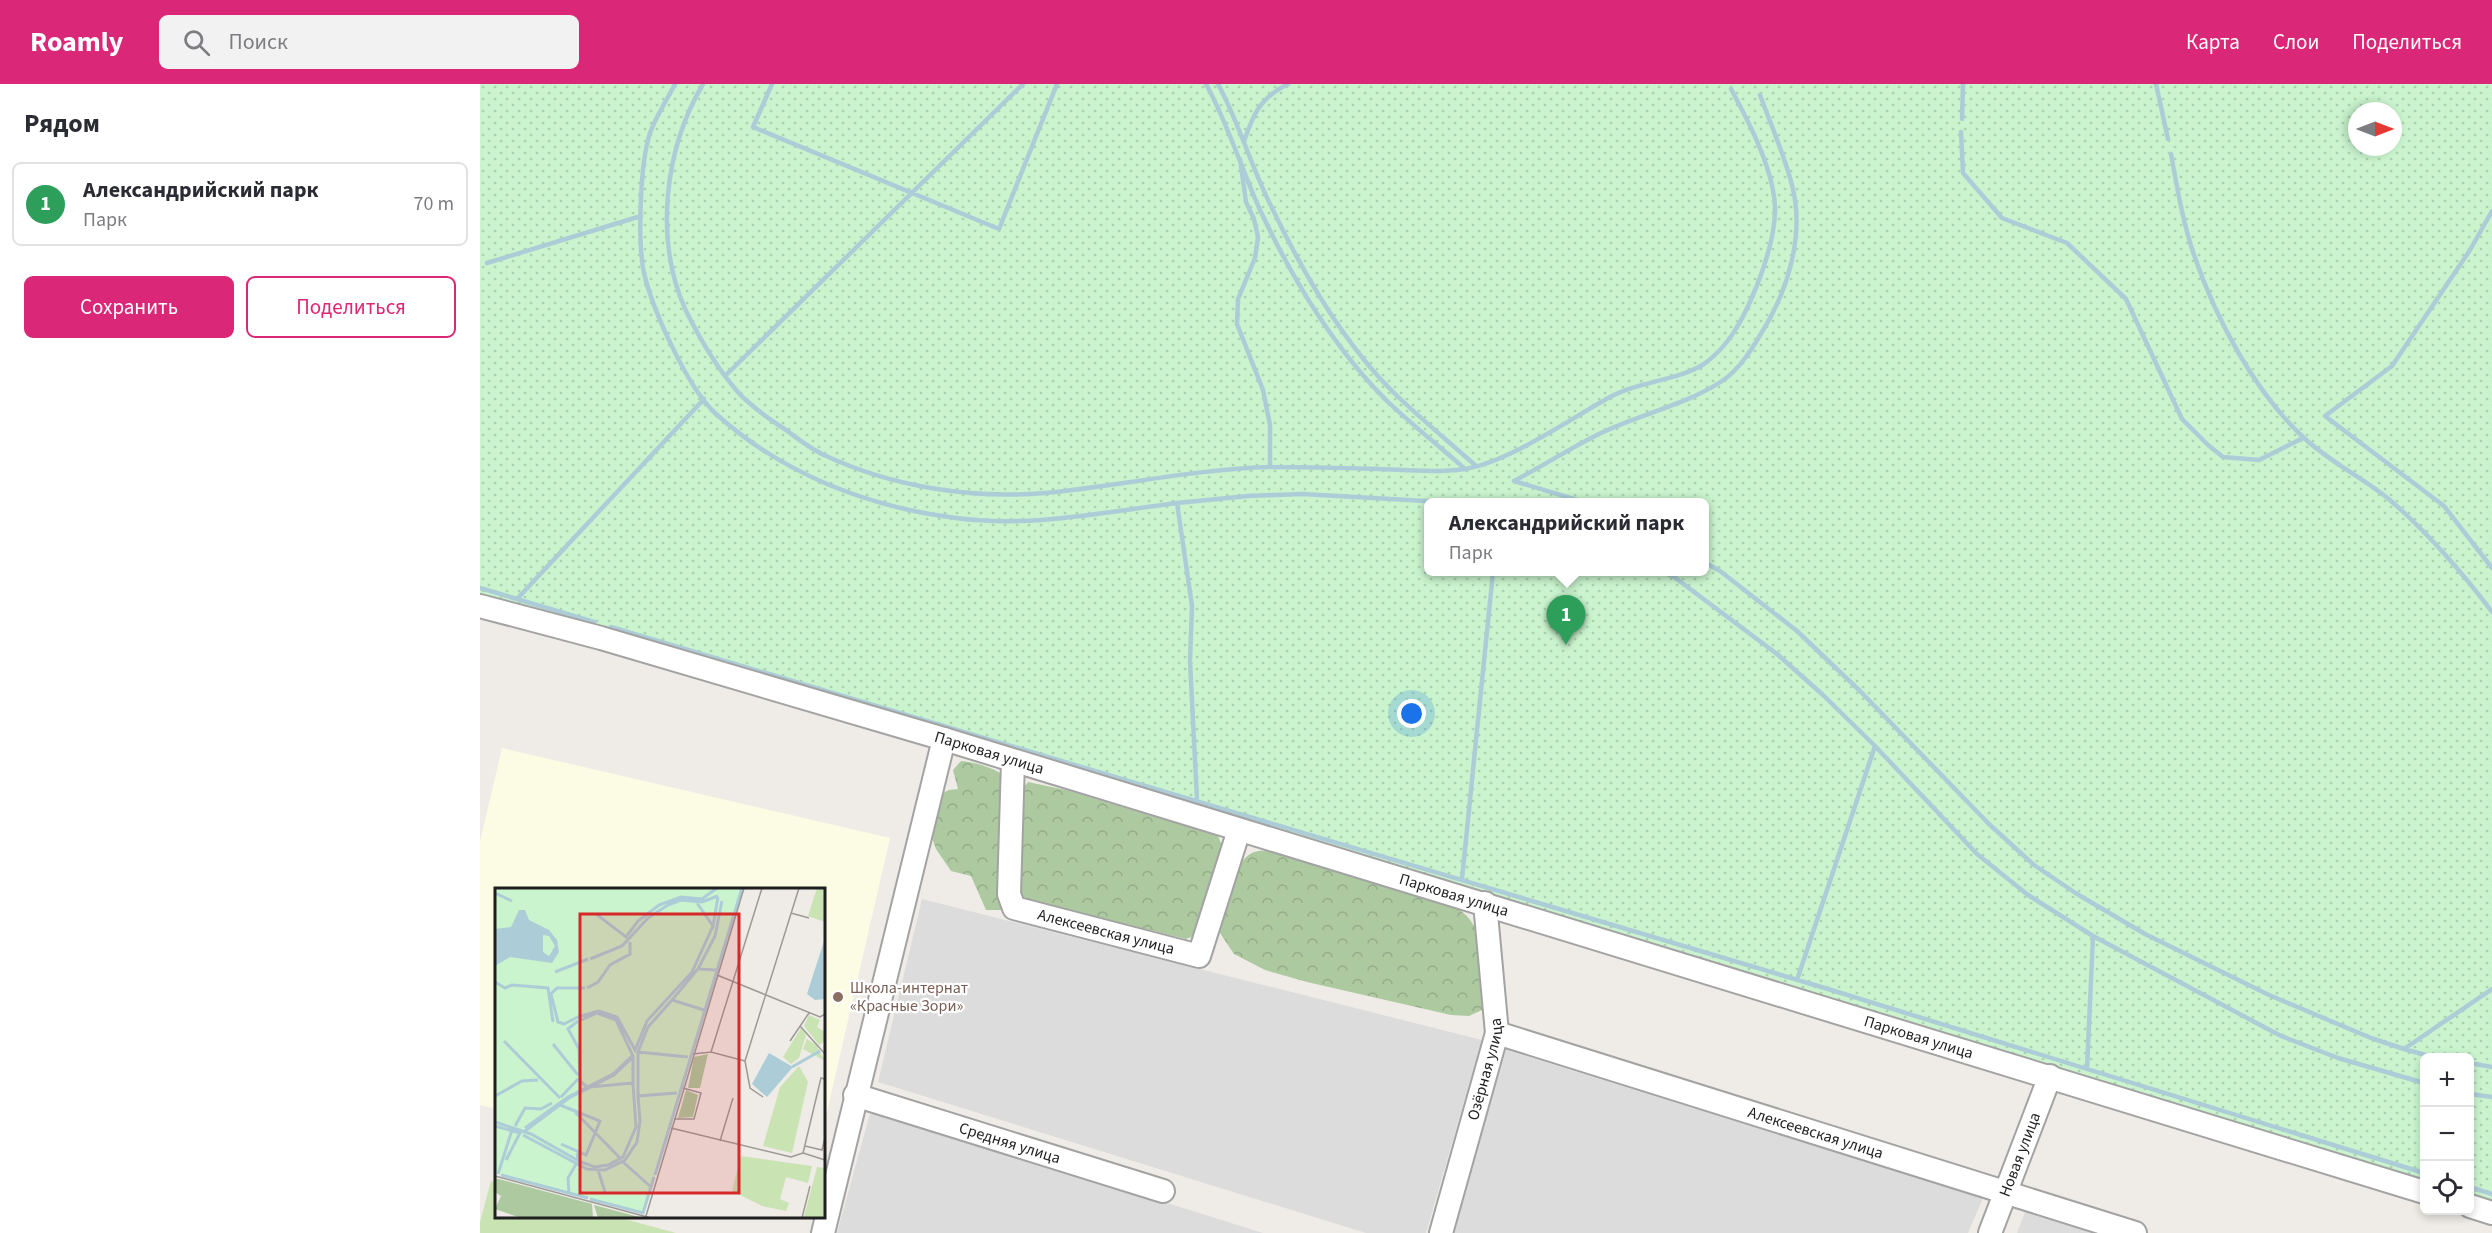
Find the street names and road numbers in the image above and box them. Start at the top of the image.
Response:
street label: Парковая улица [932,726,1047,780]
street label: Парковая улица [1397,868,1511,922]
street label: Алексеевская улица [1035,904,1177,960]
street label: Парковая улица [1861,1010,1976,1064]
street label: Озёрная улица [1462,1017,1508,1123]
street label: Алексеевская улица [1745,1101,1886,1164]
street label: Новая улица [1994,1109,2046,1200]
street label: Средняя улица [956,1117,1063,1169]

